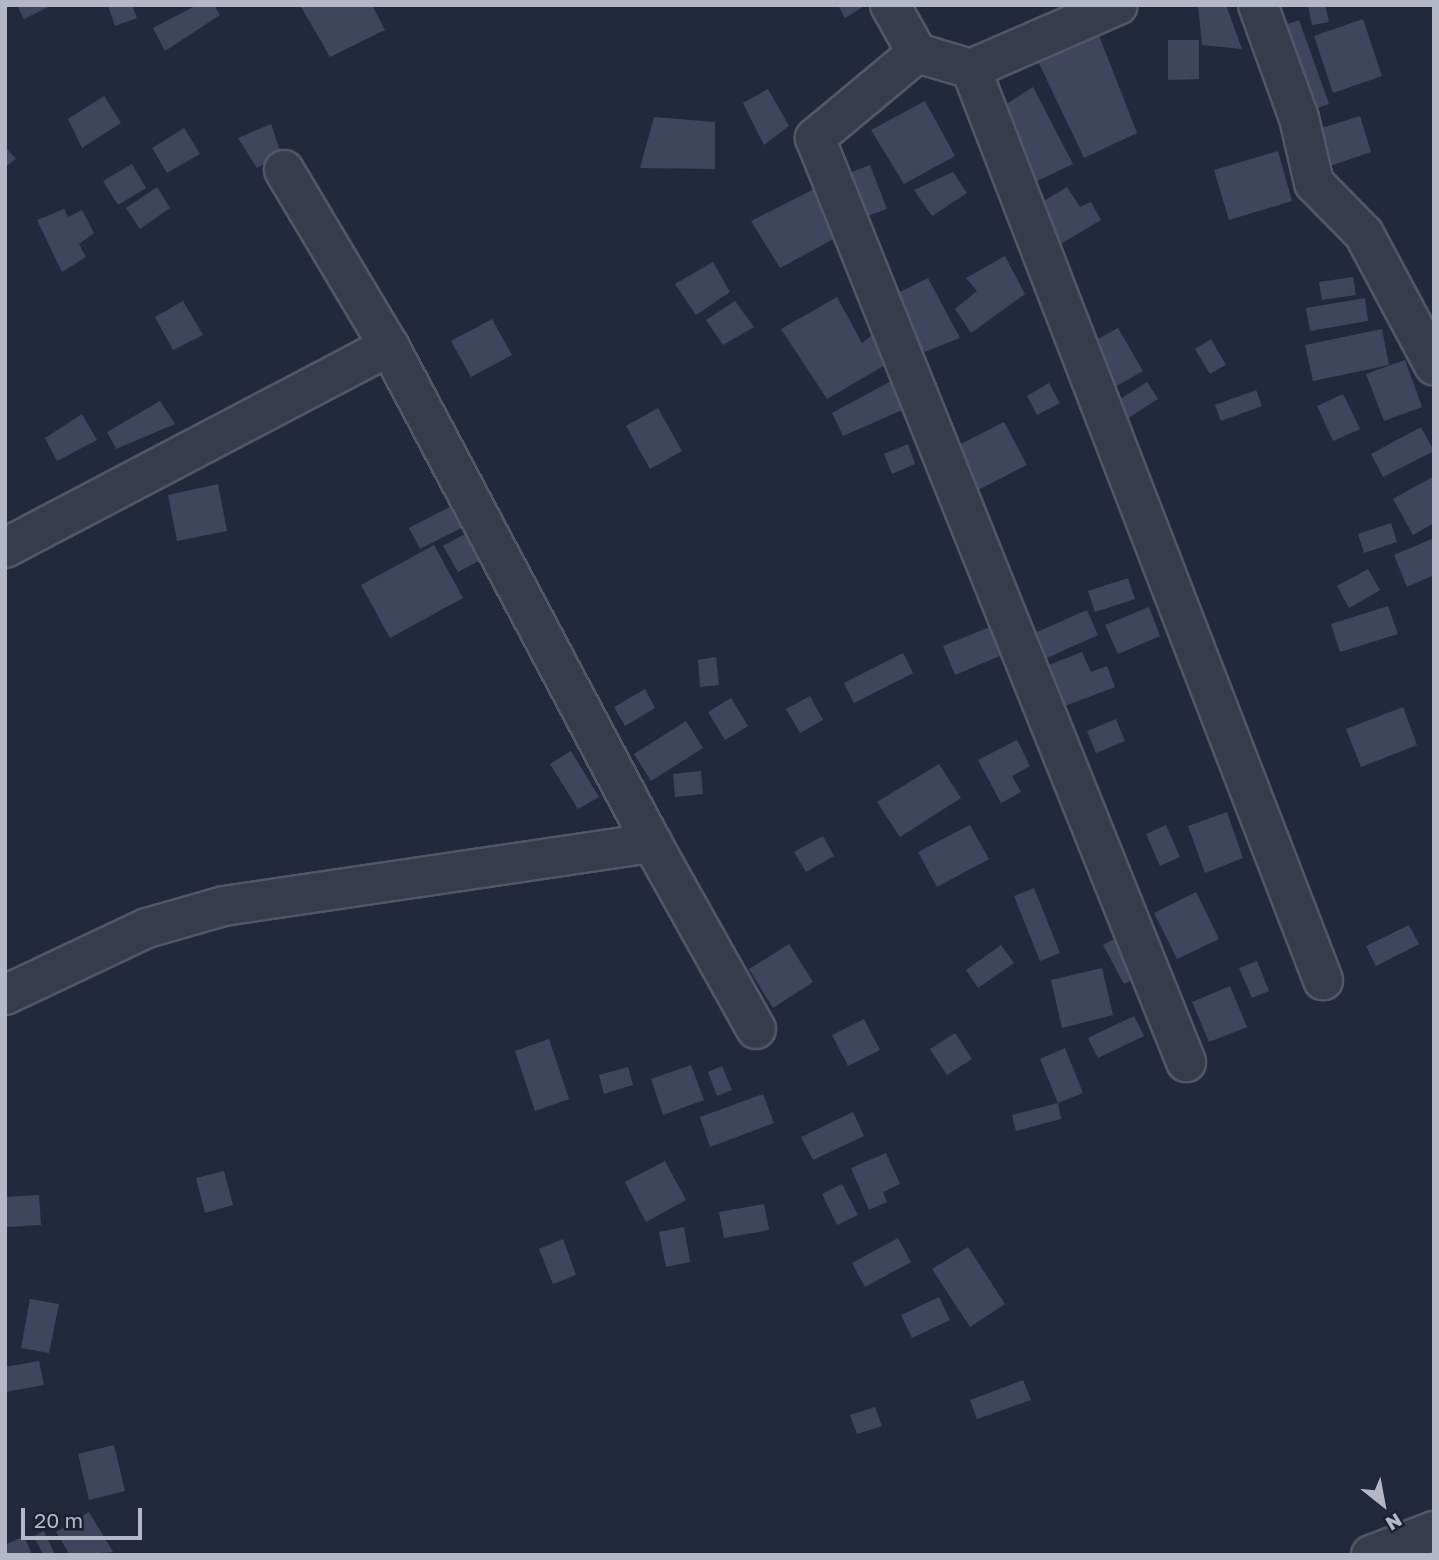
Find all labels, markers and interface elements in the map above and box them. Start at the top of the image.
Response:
north arrow [1348,1469,1418,1539]
scale bar [24,1494,145,1538]
text: 20 m [34,1507,83,1533]
text: N [1382,1509,1406,1536]

